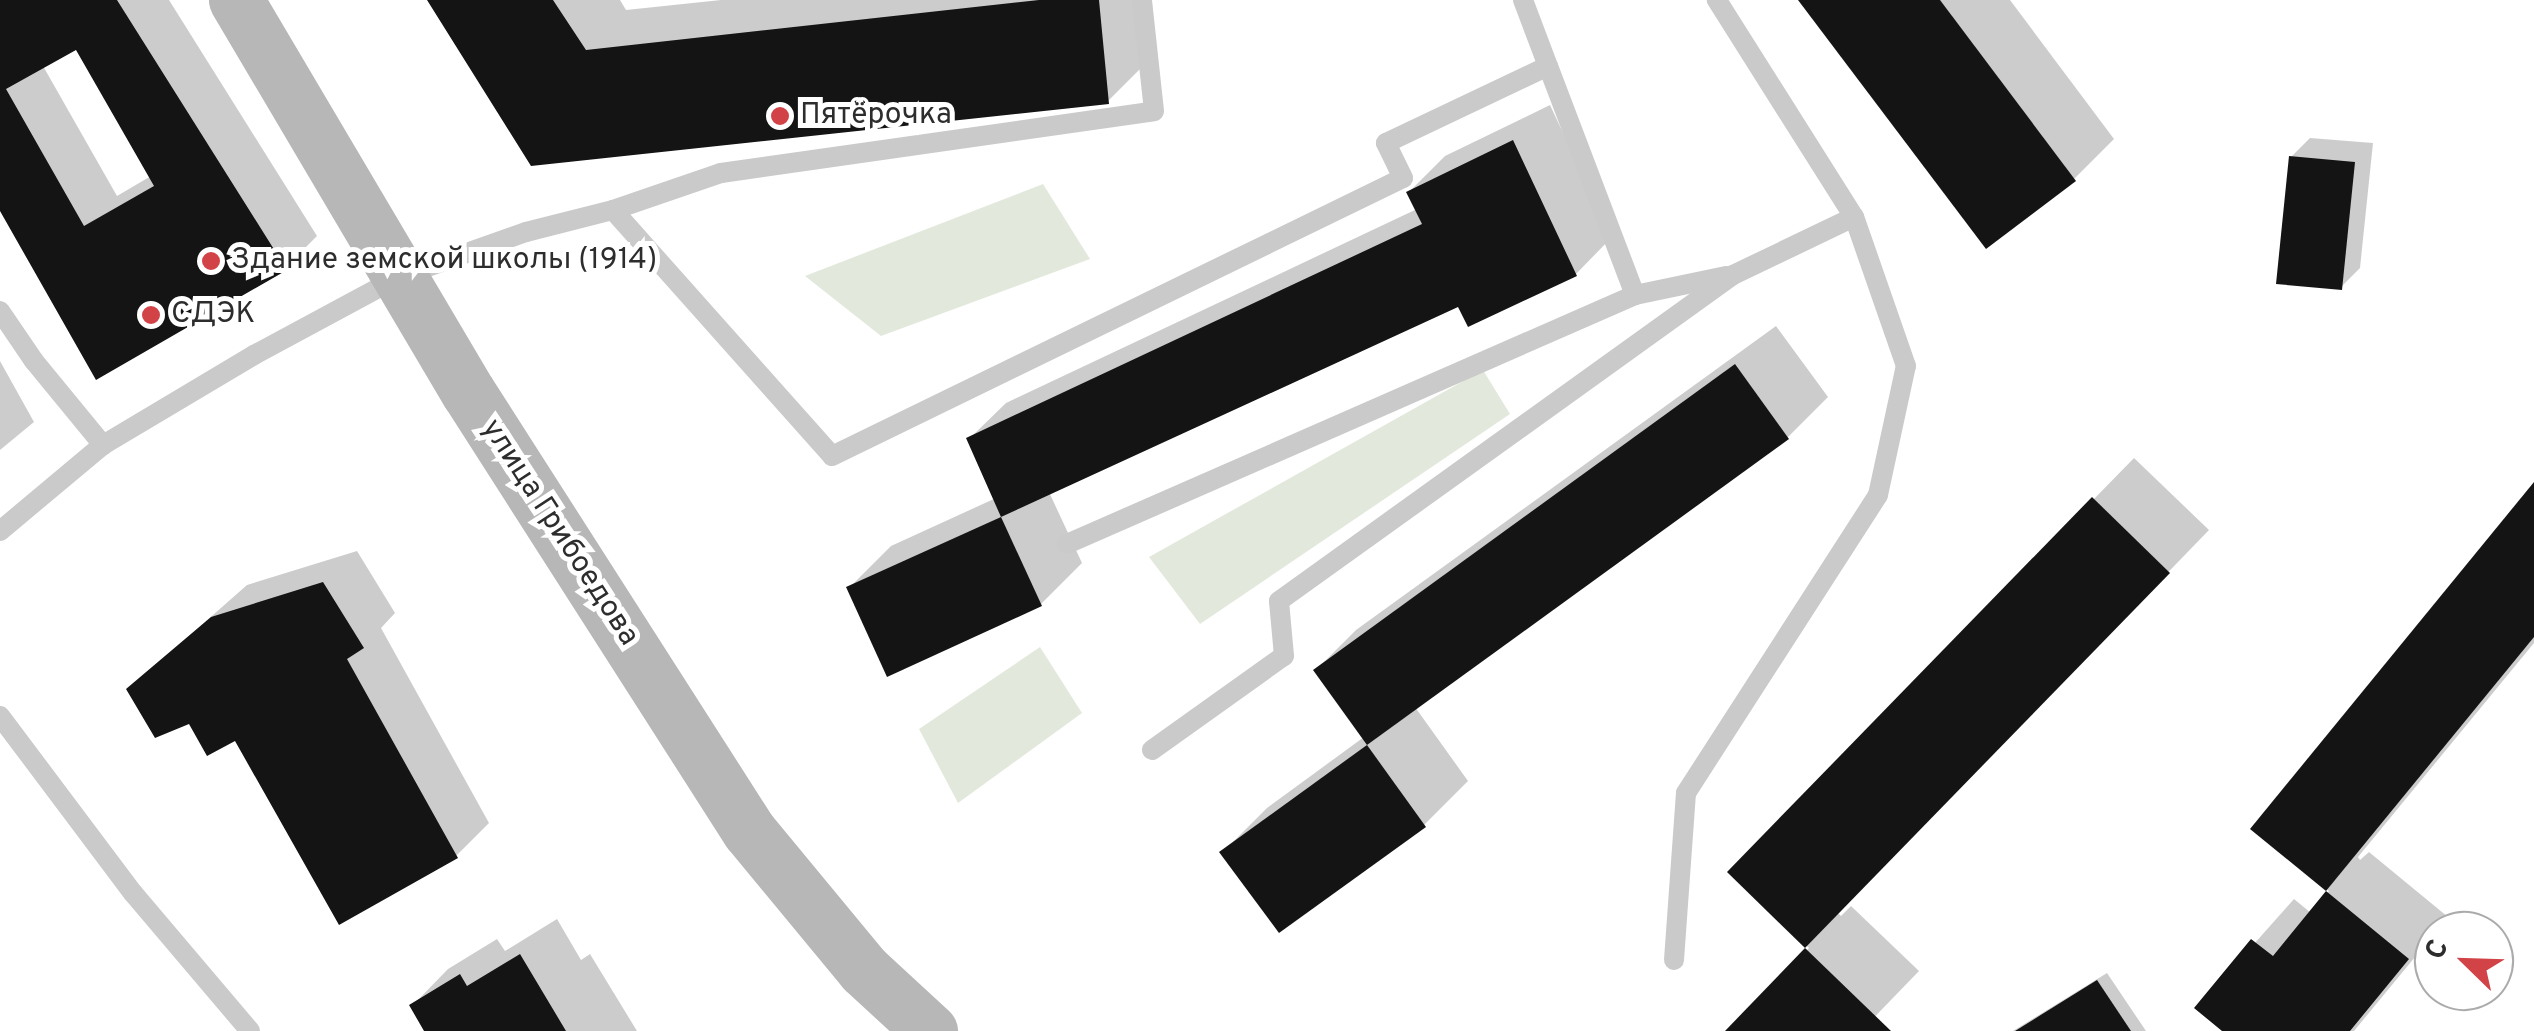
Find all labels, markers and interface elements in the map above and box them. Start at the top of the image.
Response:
place label: Пятёрочка [800,98,952,134]
marker: Пятёрочка [769,105,791,127]
place label: Здание земской школы (1914) [231,243,657,279]
marker: Здание земской школы (1914) [200,250,222,272]
place label: СДЭК [171,297,255,333]
marker: СДЭК [140,304,162,326]
street label: улица Грибоедова [472,413,646,653]
north arrow [2414,911,2514,1011]
text: С [2418,935,2458,965]

